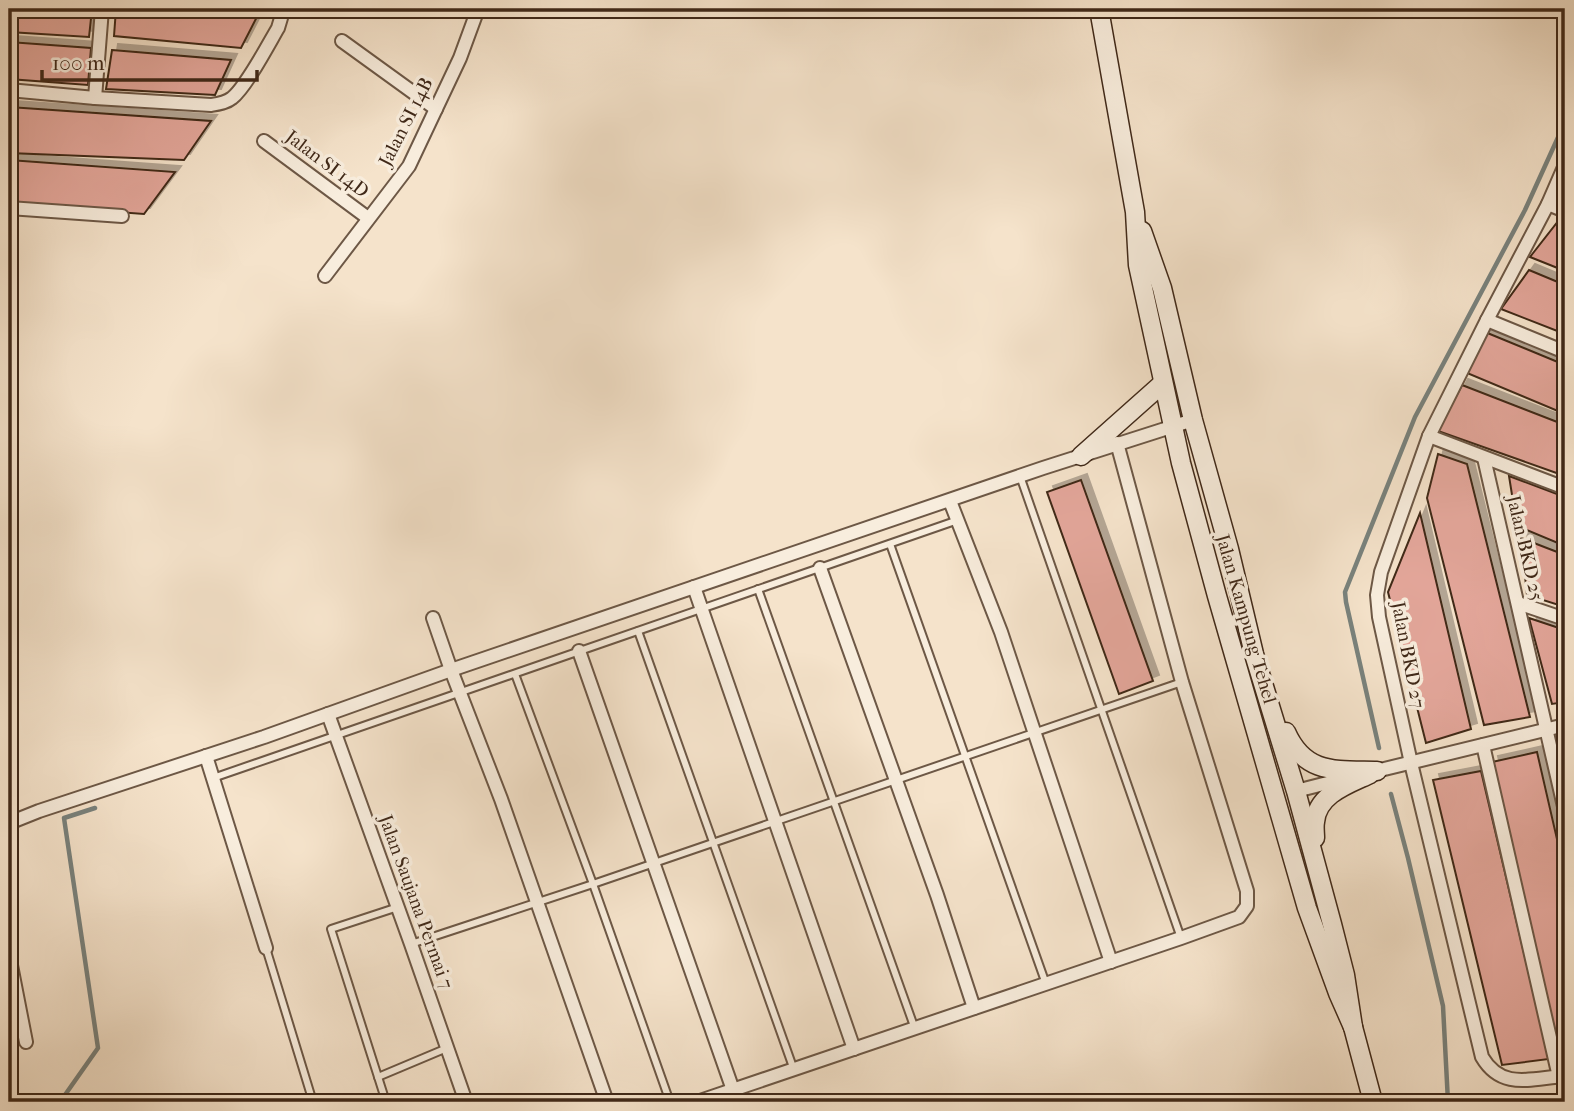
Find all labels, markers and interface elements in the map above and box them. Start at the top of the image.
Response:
scale bar [42,38,257,82]
text: 100 m [52,51,105,75]
street label: Jalan SI 14B [373,74,438,172]
street label: Jalan SI 14D [279,124,373,202]
street label: Jalan BKD 25 [1502,491,1548,603]
street label: Jalan Kampung Tehel [1211,530,1281,706]
street label: Jalan BKD 27 [1386,598,1429,710]
street label: Jalan Saujana Permai 7 [374,810,458,992]

